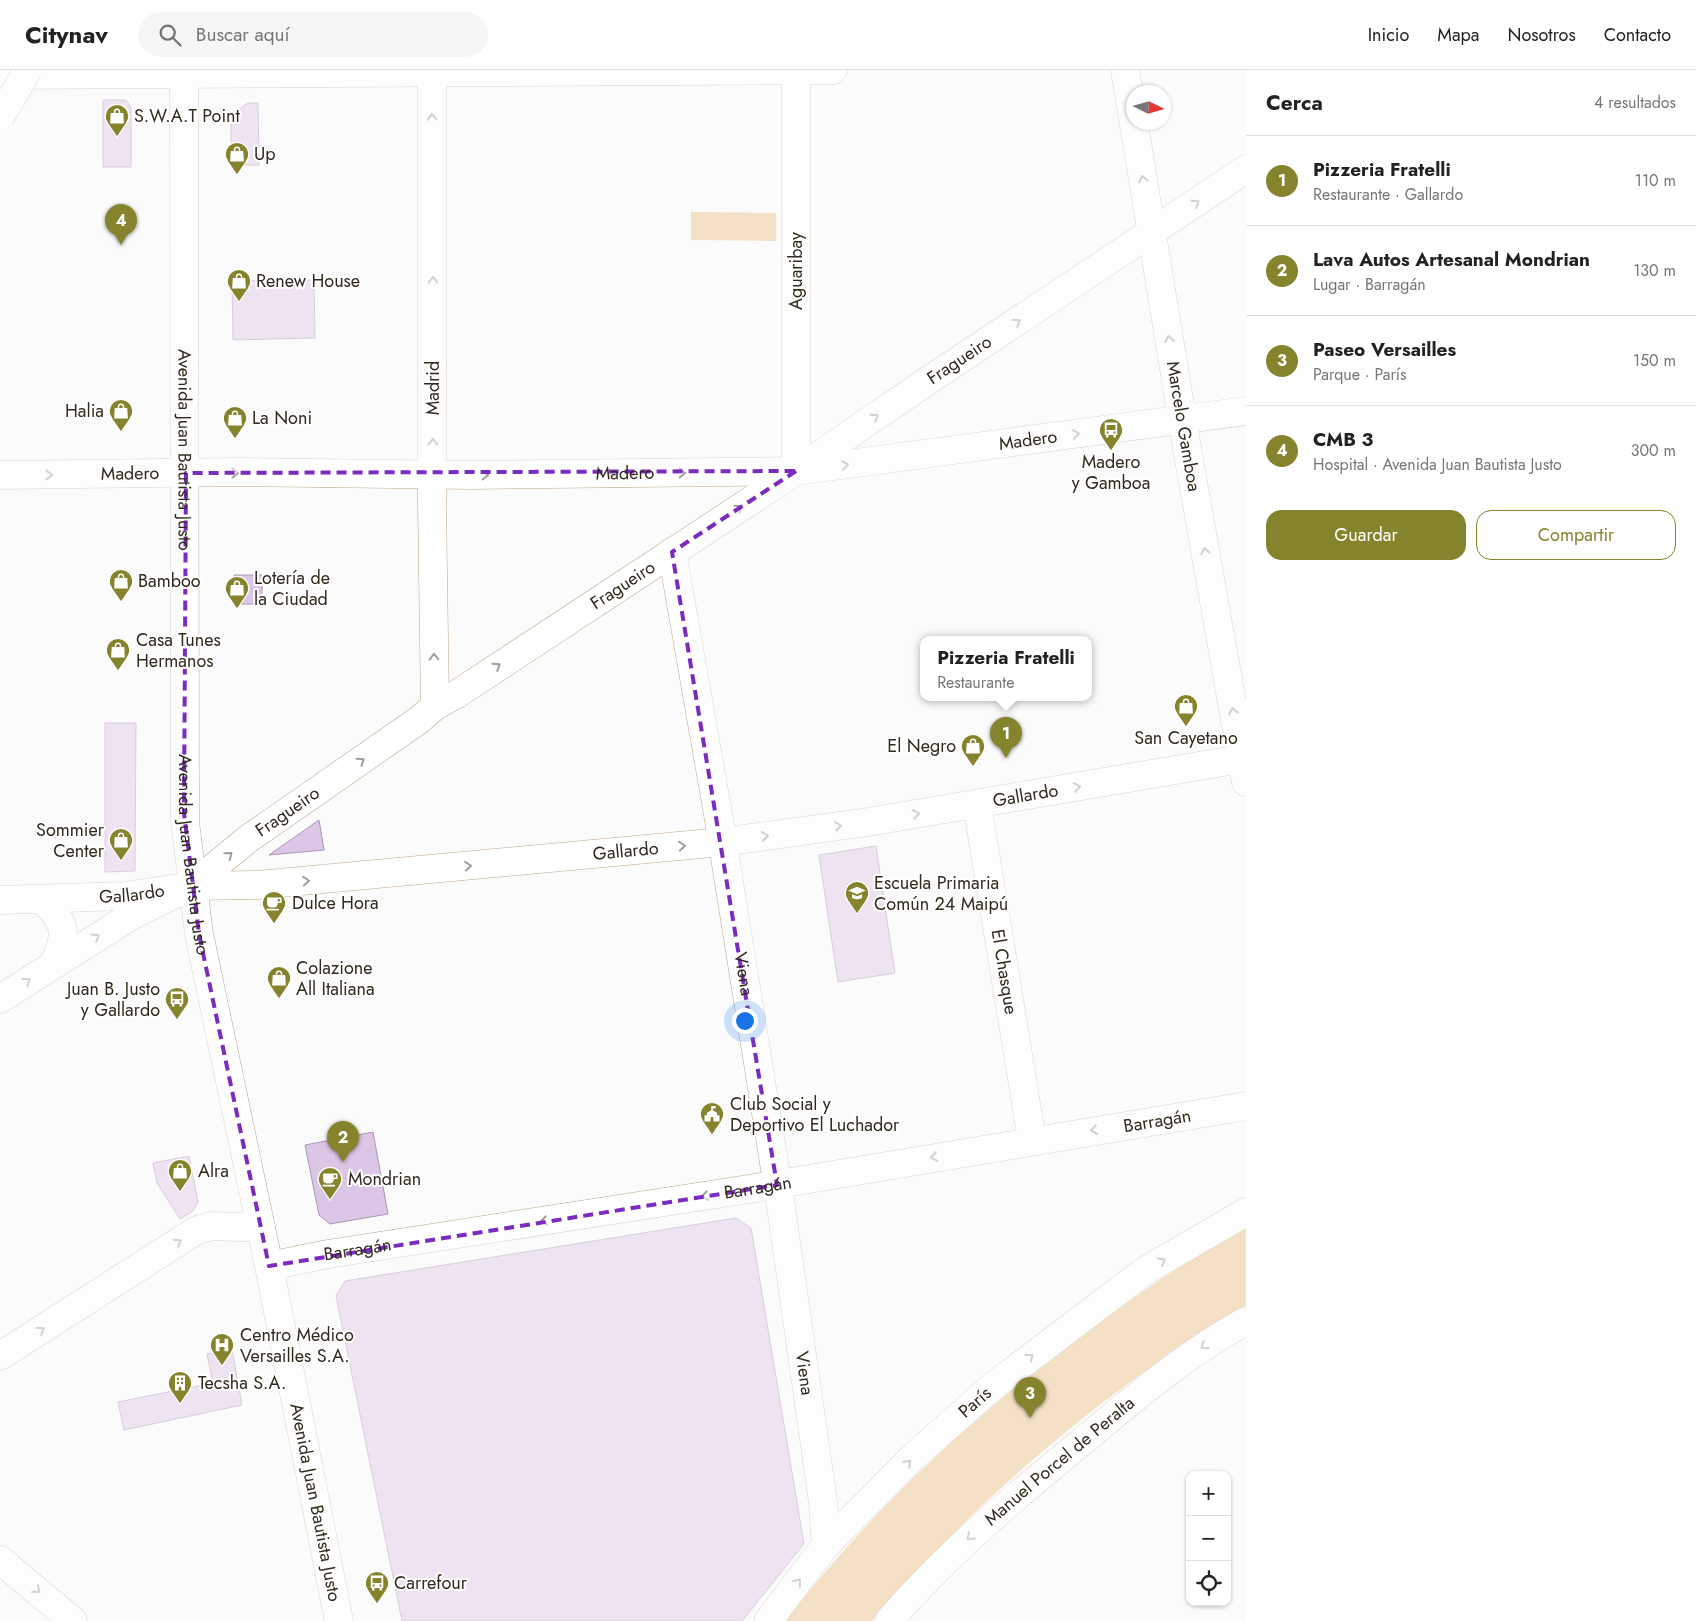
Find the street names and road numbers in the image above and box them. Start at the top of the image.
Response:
street label: Aguaribay [783,232,809,310]
street label: Fragueiro [922,329,997,391]
street label: Avenida Juan Bautista Justo [171,349,198,551]
street label: Marcelo Gamboa [1160,359,1207,493]
street label: Madrid [420,361,446,415]
street label: Madero [997,423,1059,457]
street label: Madero [101,460,160,487]
street label: Madero [596,460,655,486]
street label: Fragueiro [585,554,660,616]
street label: Avenida Juan Bautista Justo [172,754,216,957]
street label: Gallardo [991,777,1060,814]
street label: Fragueiro [250,780,325,843]
street label: Gallardo [592,835,660,867]
street label: Gallardo [99,877,167,910]
street label: El Chasque [985,927,1024,1016]
street label: Viena [727,950,760,998]
street label: Barragán [1121,1102,1193,1139]
street label: Barragán [722,1169,793,1206]
street label: Barragán [322,1231,393,1268]
street label: Viena [789,1350,821,1397]
street label: París [953,1380,997,1424]
street label: Manuel Porcel de Peralta [979,1390,1140,1532]
street label: Avenida Juan Bautista Justo [283,1401,348,1604]

